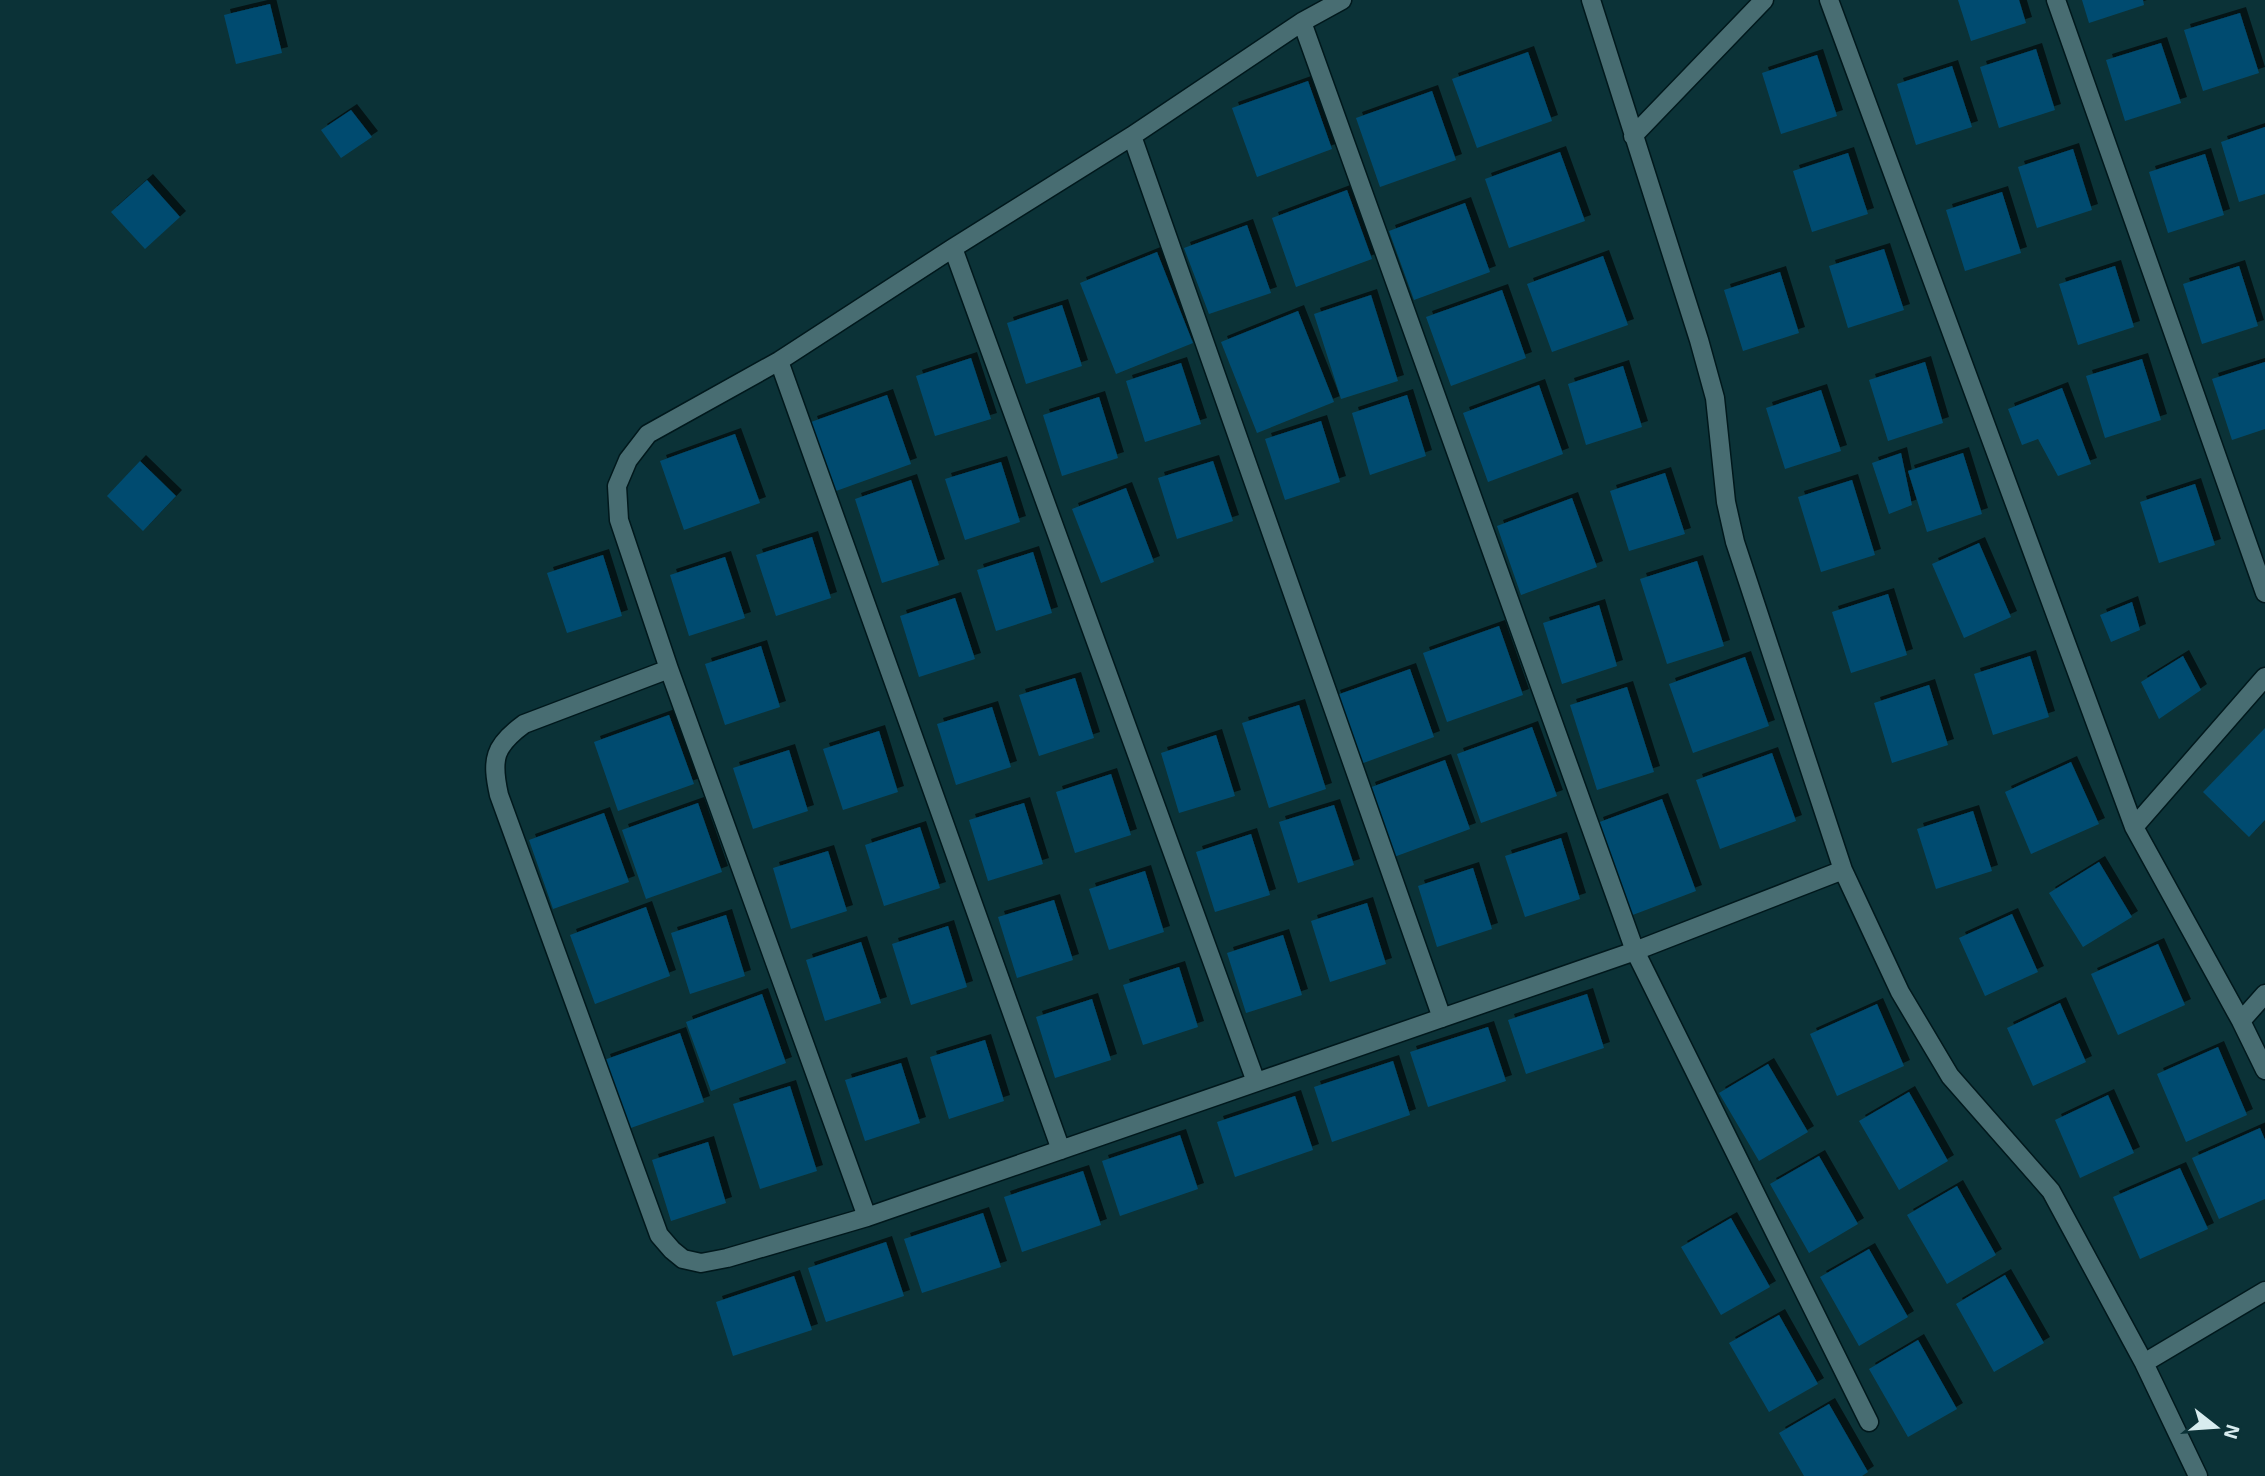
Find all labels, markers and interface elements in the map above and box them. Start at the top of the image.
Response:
north arrow [2181,1392,2251,1462]
text: N [2220,1422,2246,1442]

